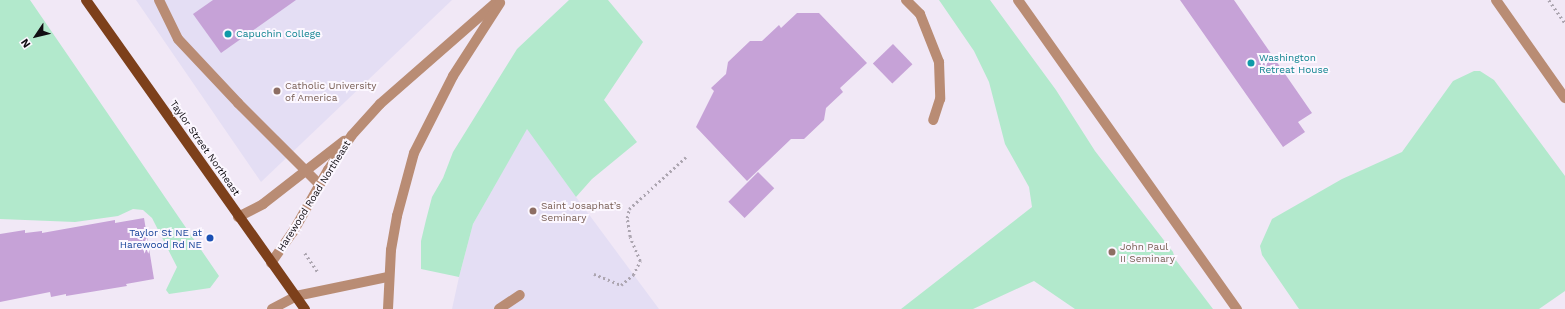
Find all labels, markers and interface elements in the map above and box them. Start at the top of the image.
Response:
north arrow [16,16,56,56]
place label: Capuchin College [236,28,321,40]
marker: Capuchin College [223,29,233,39]
text: N [18,36,33,50]
place label: Washington Retreat House [1259,51,1329,74]
marker: Washington Retreat House [1246,58,1256,68]
place label: Catholic University of America [285,79,376,102]
marker: Catholic University of America [272,86,282,96]
street label: Taylor Street Northeast [167,98,243,198]
street label: Harewood Road Northeast [275,138,353,254]
place label: Saint Josaphat’s Seminary [541,199,621,222]
marker: Saint Josaphat’s Seminary [528,206,538,216]
place label: Taylor St NE at Harewood Rd NE [120,226,202,250]
marker: Taylor St NE at Harewood Rd NE [205,233,215,243]
place label: John Paul II Seminary [1120,240,1175,264]
marker: John Paul II Seminary [1107,247,1117,257]

